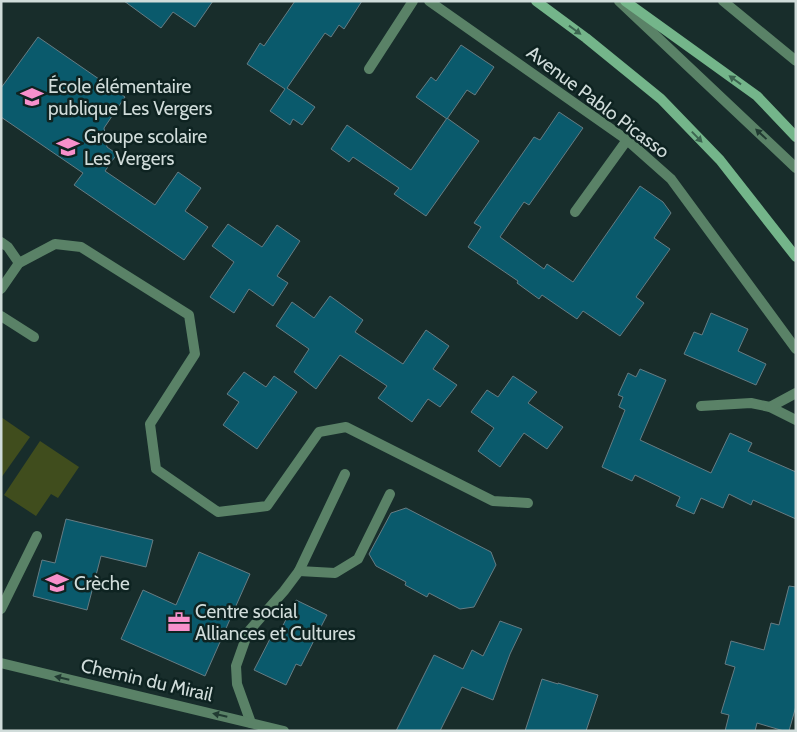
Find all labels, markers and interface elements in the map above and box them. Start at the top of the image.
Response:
one-way arrow [568,25,582,35]
street label: Avenue Pablo Picasso [522,41,674,163]
place label: École élémentaire publique Les Vergers [48,74,213,120]
one-way arrow [728,75,742,85]
school or university icon: École élémentaire publique Les Vergers [19,84,45,110]
place label: Groupe scolaire Les Vergers [84,125,208,170]
one-way arrow [755,128,767,140]
one-way arrow [691,131,703,143]
school or university icon: Groupe scolaire Les Vergers [55,134,81,160]
school or university icon: Crèche [44,570,70,596]
place label: Crèche [74,572,130,595]
place label: Centre social Alliances et Cultures [195,600,356,645]
office icon: Centre social Alliances et Cultures [166,609,192,635]
street label: Chemin du Mirail [79,654,216,706]
one-way arrow [54,674,69,682]
one-way arrow [212,711,227,719]

